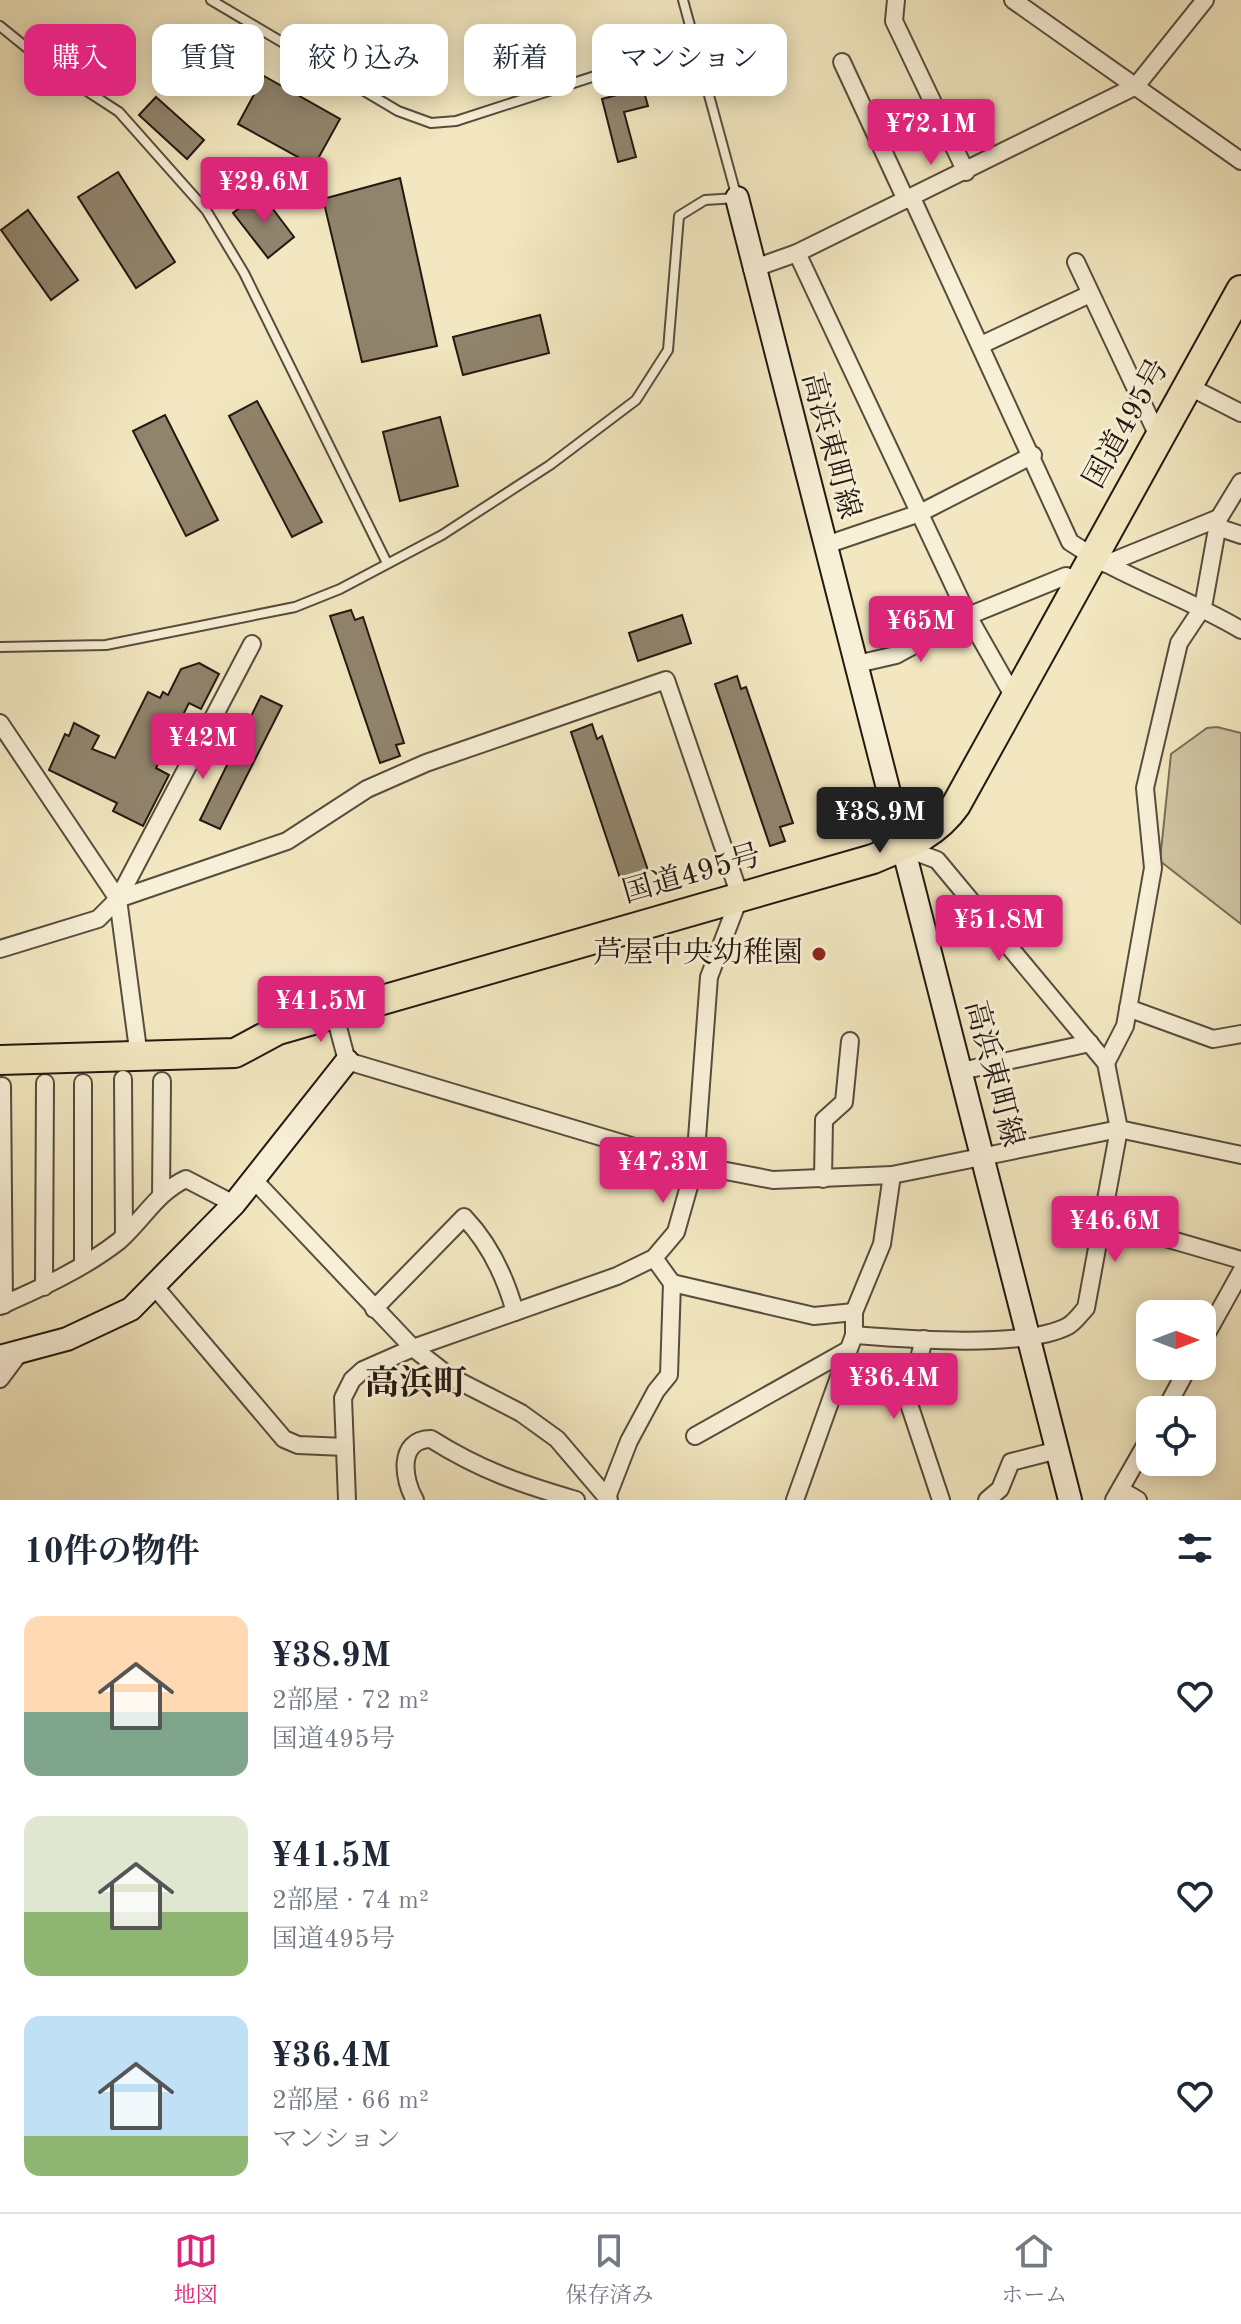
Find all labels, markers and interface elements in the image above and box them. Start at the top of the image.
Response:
chip: 購入 [24,24,136,96]
chip: 賃貸 [152,24,264,96]
chip: 絞り込み [280,24,448,96]
chip: 新着 [464,24,576,96]
chip: マンション [592,24,787,96]
pin: ¥72.1M [866,99,996,167]
text: ¥72.1M [886,112,976,138]
pin: ¥29.6M [199,157,329,225]
text: ¥29.6M [219,170,309,196]
street label: 国道495号 [1077,353,1175,493]
street label: 高浜東町線 [796,369,867,522]
pin: ¥65M [874,596,968,664]
text: ¥65M [887,609,955,635]
pin: ¥42M [156,713,250,781]
text: ¥42M [169,726,237,752]
pin: ¥38.9M [815,787,945,855]
text: ¥38.9M [835,800,925,826]
street label: 国道495号 [619,838,764,909]
pin: ¥51.8M [934,895,1064,963]
text: ¥51.8M [954,908,1044,934]
place label: 芦屋中央幼稚園 [593,936,803,969]
marker: 芦屋中央幼稚園 [810,945,828,963]
pin: ¥41.5M [256,976,386,1044]
text: ¥41.5M [276,989,366,1015]
street label: 高浜東町線 [959,997,1030,1150]
pin: ¥47.3M [598,1137,728,1205]
text: ¥47.3M [618,1150,708,1176]
pin: ¥46.6M [1050,1196,1180,1264]
text: ¥46.6M [1070,1209,1160,1235]
north arrow [1136,1300,1216,1380]
map controls [1136,1300,1216,1476]
pin: ¥36.4M [829,1353,959,1421]
district label: 高浜町 [365,1364,467,1402]
text: ¥36.4M [849,1366,939,1392]
button: locate [1136,1396,1216,1476]
icon: filters [1173,1526,1217,1570]
text: 10件の物件 [24,1536,199,1570]
text: ¥38.9M [272,1640,391,1674]
icon: home [88,1648,184,1744]
icon: heart [1173,1674,1217,1718]
text: 2部屋 · 72 m² [272,1688,429,1714]
text: 国道495号 [272,1727,395,1753]
text: ¥41.5M [272,1840,391,1874]
icon: home [88,1848,184,1944]
icon: heart [1173,1874,1217,1918]
text: 2部屋 · 74 m² [272,1888,429,1914]
text: 国道495号 [272,1927,395,1953]
text: ¥36.4M [272,2040,391,2074]
icon: home [88,2048,184,2144]
icon: heart [1173,2074,1217,2118]
text: 2部屋 · 66 m² [272,2088,429,2114]
text: マンション [272,2127,401,2153]
tab: 地図 [174,2229,218,2310]
tab: 保存済み [565,2229,653,2310]
tab: ホーム [1001,2229,1067,2310]

